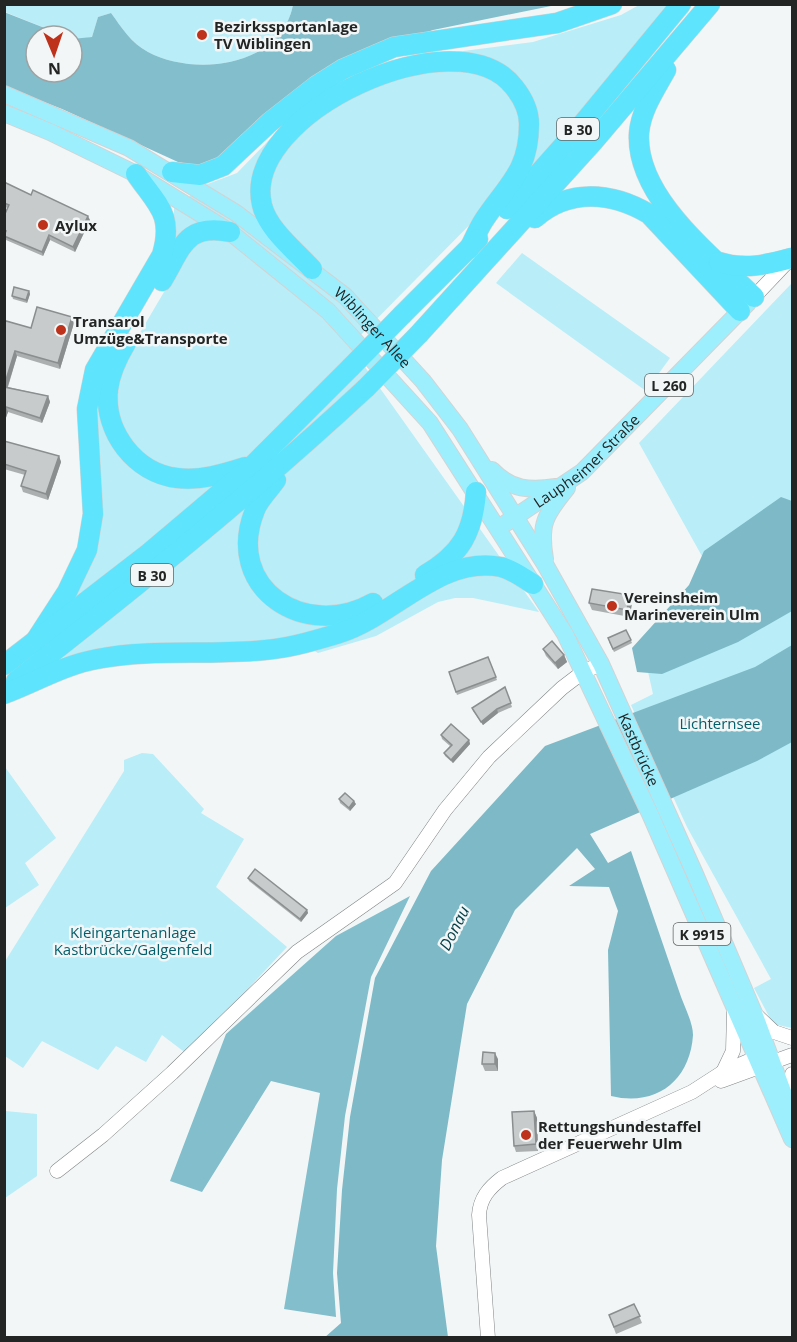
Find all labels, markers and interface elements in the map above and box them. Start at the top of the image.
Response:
place label: Bezirkssportanlage TV Wiblingen [214,16,358,53]
north arrow [24,24,84,84]
marker: Bezirkssportanlage TV Wiblingen [195,28,209,42]
text: N [48,58,61,80]
road number: B 30 [557,118,599,140]
place label: Aylux [55,215,97,235]
marker: Aylux [36,218,50,232]
street label: Wiblinger Allee [331,282,416,372]
place label: Transarol Umzüge&Transporte [73,311,228,348]
marker: Transarol Umzüge&Transporte [54,323,68,337]
road number: L 260 [645,374,693,396]
street label: Laupheimer Straße [529,410,644,512]
road number: B 30 [131,564,173,586]
place label: Vereinsheim Marineverein Ulm [624,587,759,624]
marker: Vereinsheim Marineverein Ulm [605,599,619,613]
street label: Kastbrücke [614,710,664,789]
park label: Lichternsee [679,713,761,733]
water label: Donau [433,902,475,954]
park label: Kleingartenanlage Kastbrücke/Galgenfeld [54,922,212,959]
road number: K 9915 [674,923,730,945]
place label: Rettungshundestaffel der Feuerwehr Ulm [538,1116,701,1153]
marker: Rettungshundestaffel der Feuerwehr Ulm [519,1128,533,1142]

